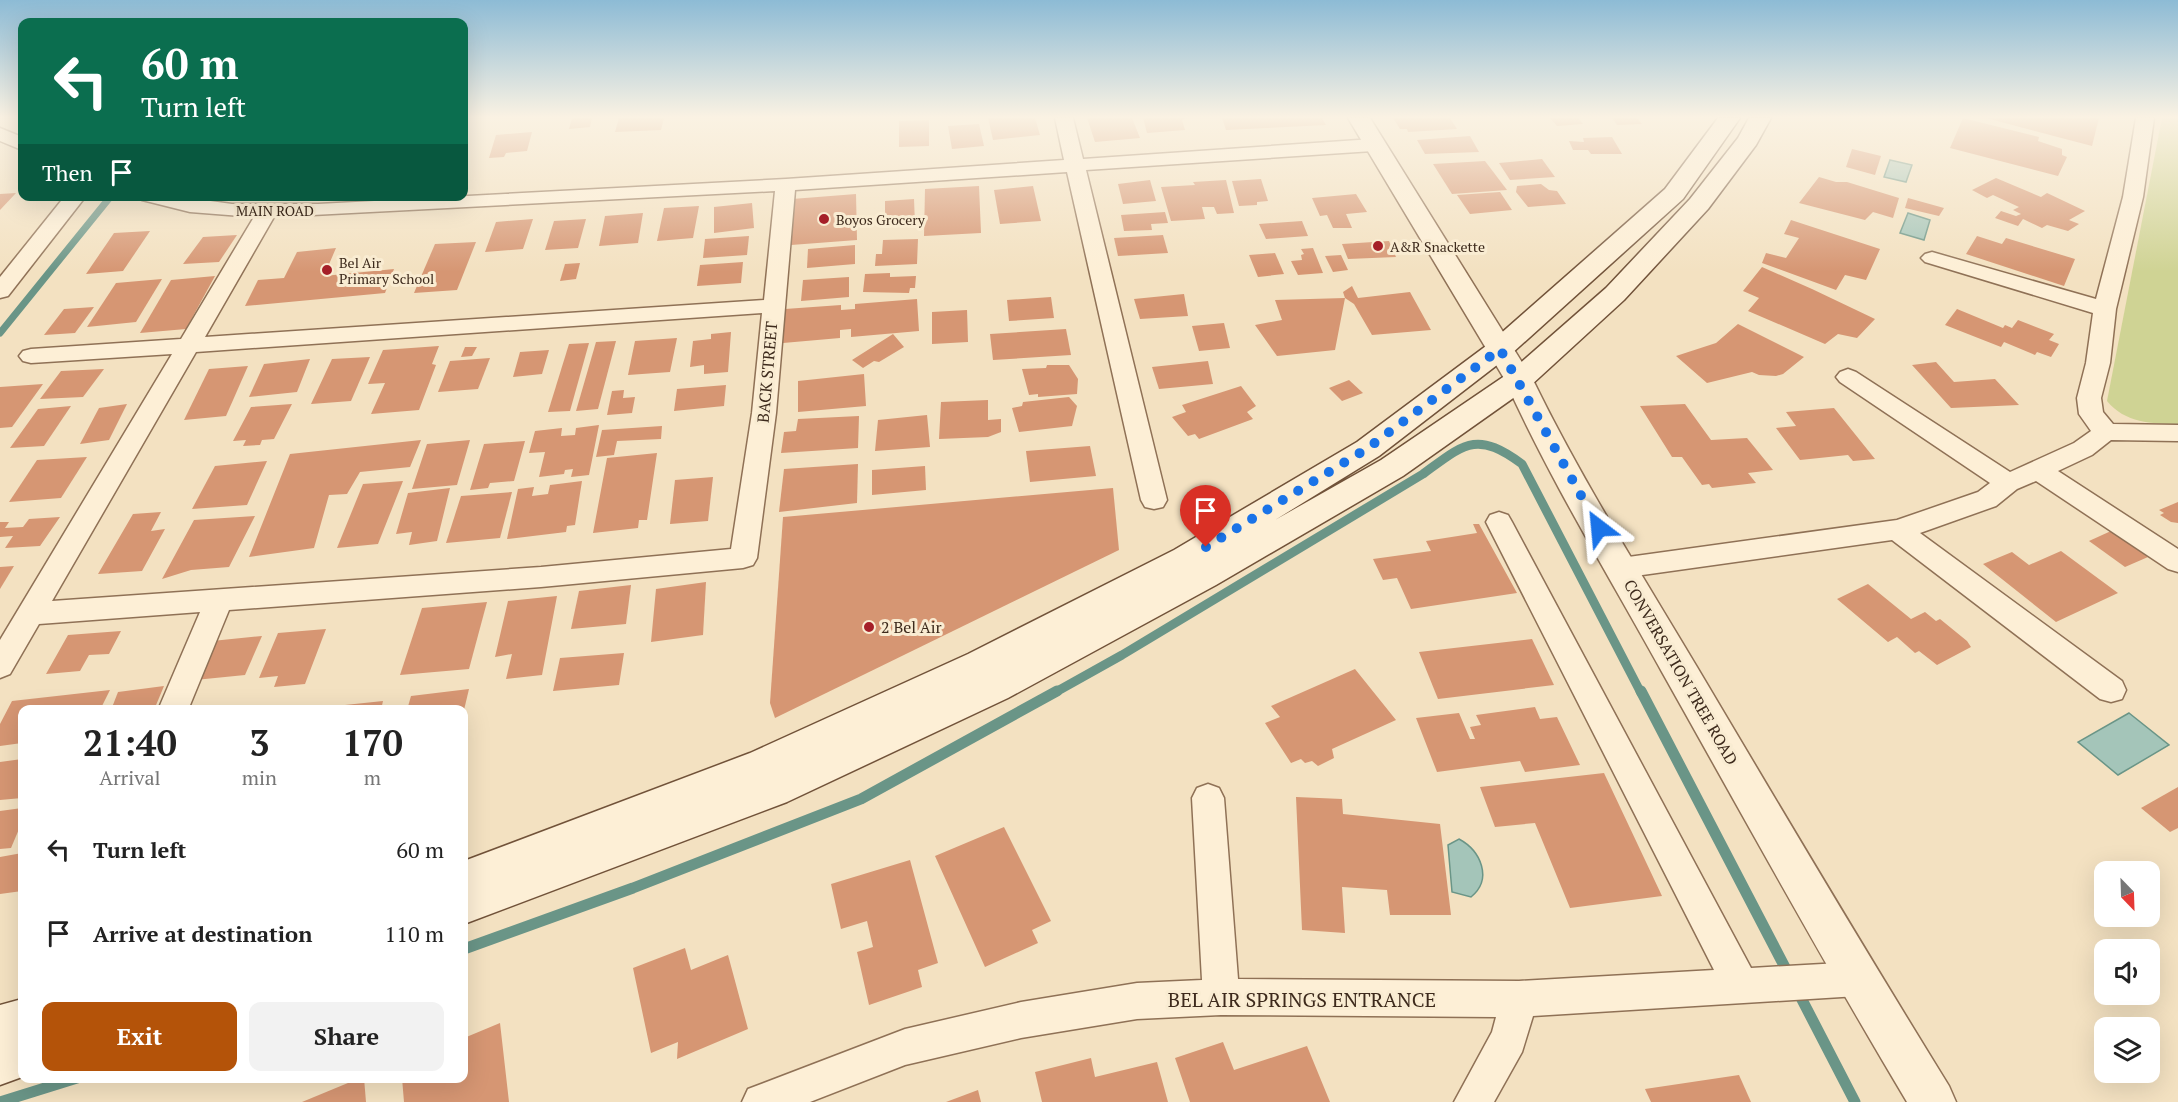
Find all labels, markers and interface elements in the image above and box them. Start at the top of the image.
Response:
text: 60 m [141,35,239,91]
icon: left [42,42,120,120]
text: Turn left [141,89,246,125]
icon: arrive [105,156,138,189]
text: Then [42,158,93,187]
street label: MAIN ROAD [236,201,314,220]
place label: Boyos Grocery [836,210,926,229]
marker: Boyos Grocery [817,212,831,226]
place label: A&R Snackette [1390,237,1485,256]
marker: A&R Snackette [1371,239,1385,253]
place label: Bel Air Primary School [339,253,434,288]
marker: Bel Air Primary School [320,263,334,277]
street label: BACK STREET [752,320,782,424]
pin [1180,485,1231,547]
icon: arrive [1189,494,1222,527]
position arrow [1567,496,1631,560]
street label: CONVERSATION TREE ROAD [1619,575,1743,769]
place label: 2 Bel Air [881,616,942,638]
marker: 2 Bel Air [862,620,876,634]
text: 21:40 [83,719,177,766]
text: 3 [249,719,270,766]
text: 170 [342,719,403,766]
text: Arrival [99,764,161,791]
text: min [242,764,277,791]
text: m [364,764,381,791]
icon: left [42,833,75,866]
text: Turn left [93,835,186,864]
text: 60 m [396,835,444,864]
north arrow [2094,861,2160,927]
map controls [2094,861,2160,1083]
icon: arrive [42,917,75,950]
text: Arrive at destination [93,919,312,948]
text: 110 m [384,919,444,948]
button: sound [2094,939,2160,1005]
street label: BEL AIR SPRINGS ENTRANCE [1168,986,1436,1013]
button: Exit [42,1002,237,1071]
button: Share [249,1002,444,1071]
button: layers [2094,1017,2160,1083]

